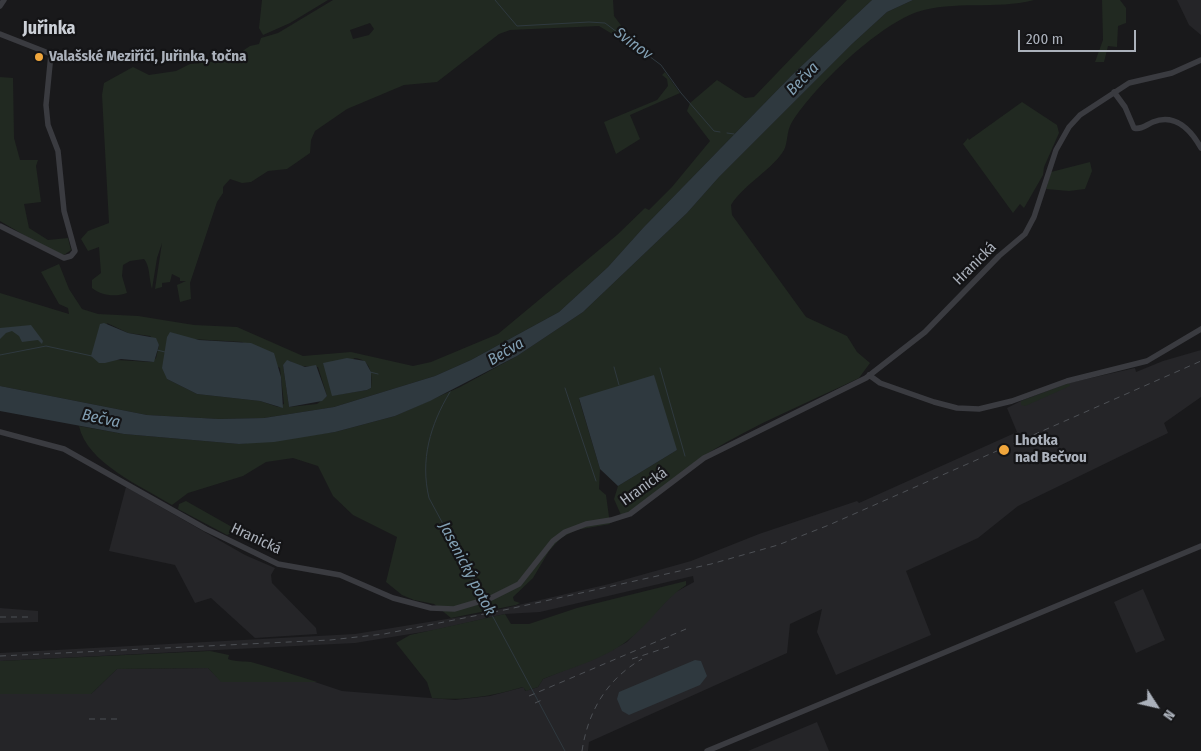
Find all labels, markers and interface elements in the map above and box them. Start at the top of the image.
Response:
district label: Juřinka [22,18,76,40]
scale bar [1021,20,1138,52]
water label: Svinov [610,24,656,64]
text: 200 m [1026,30,1063,48]
place label: Valašské Meziříčí, Juřinka, točna [49,48,247,66]
marker: Valašské Meziříčí, Juřinka, točna [33,51,45,63]
water label: Bečva [783,58,823,100]
street label: Hranická [950,239,1000,289]
water label: Bečva [485,334,527,370]
water label: Bečva [80,406,122,432]
place label: Lhotka nad Bečvou [1015,432,1087,467]
marker: Lhotka nad Bečvou [997,443,1011,457]
street label: Hranická [617,464,671,510]
water label: Jasenický potok [434,519,500,619]
street label: Hranická [228,520,284,558]
north arrow [1131,681,1181,731]
text: N [1159,707,1178,723]

